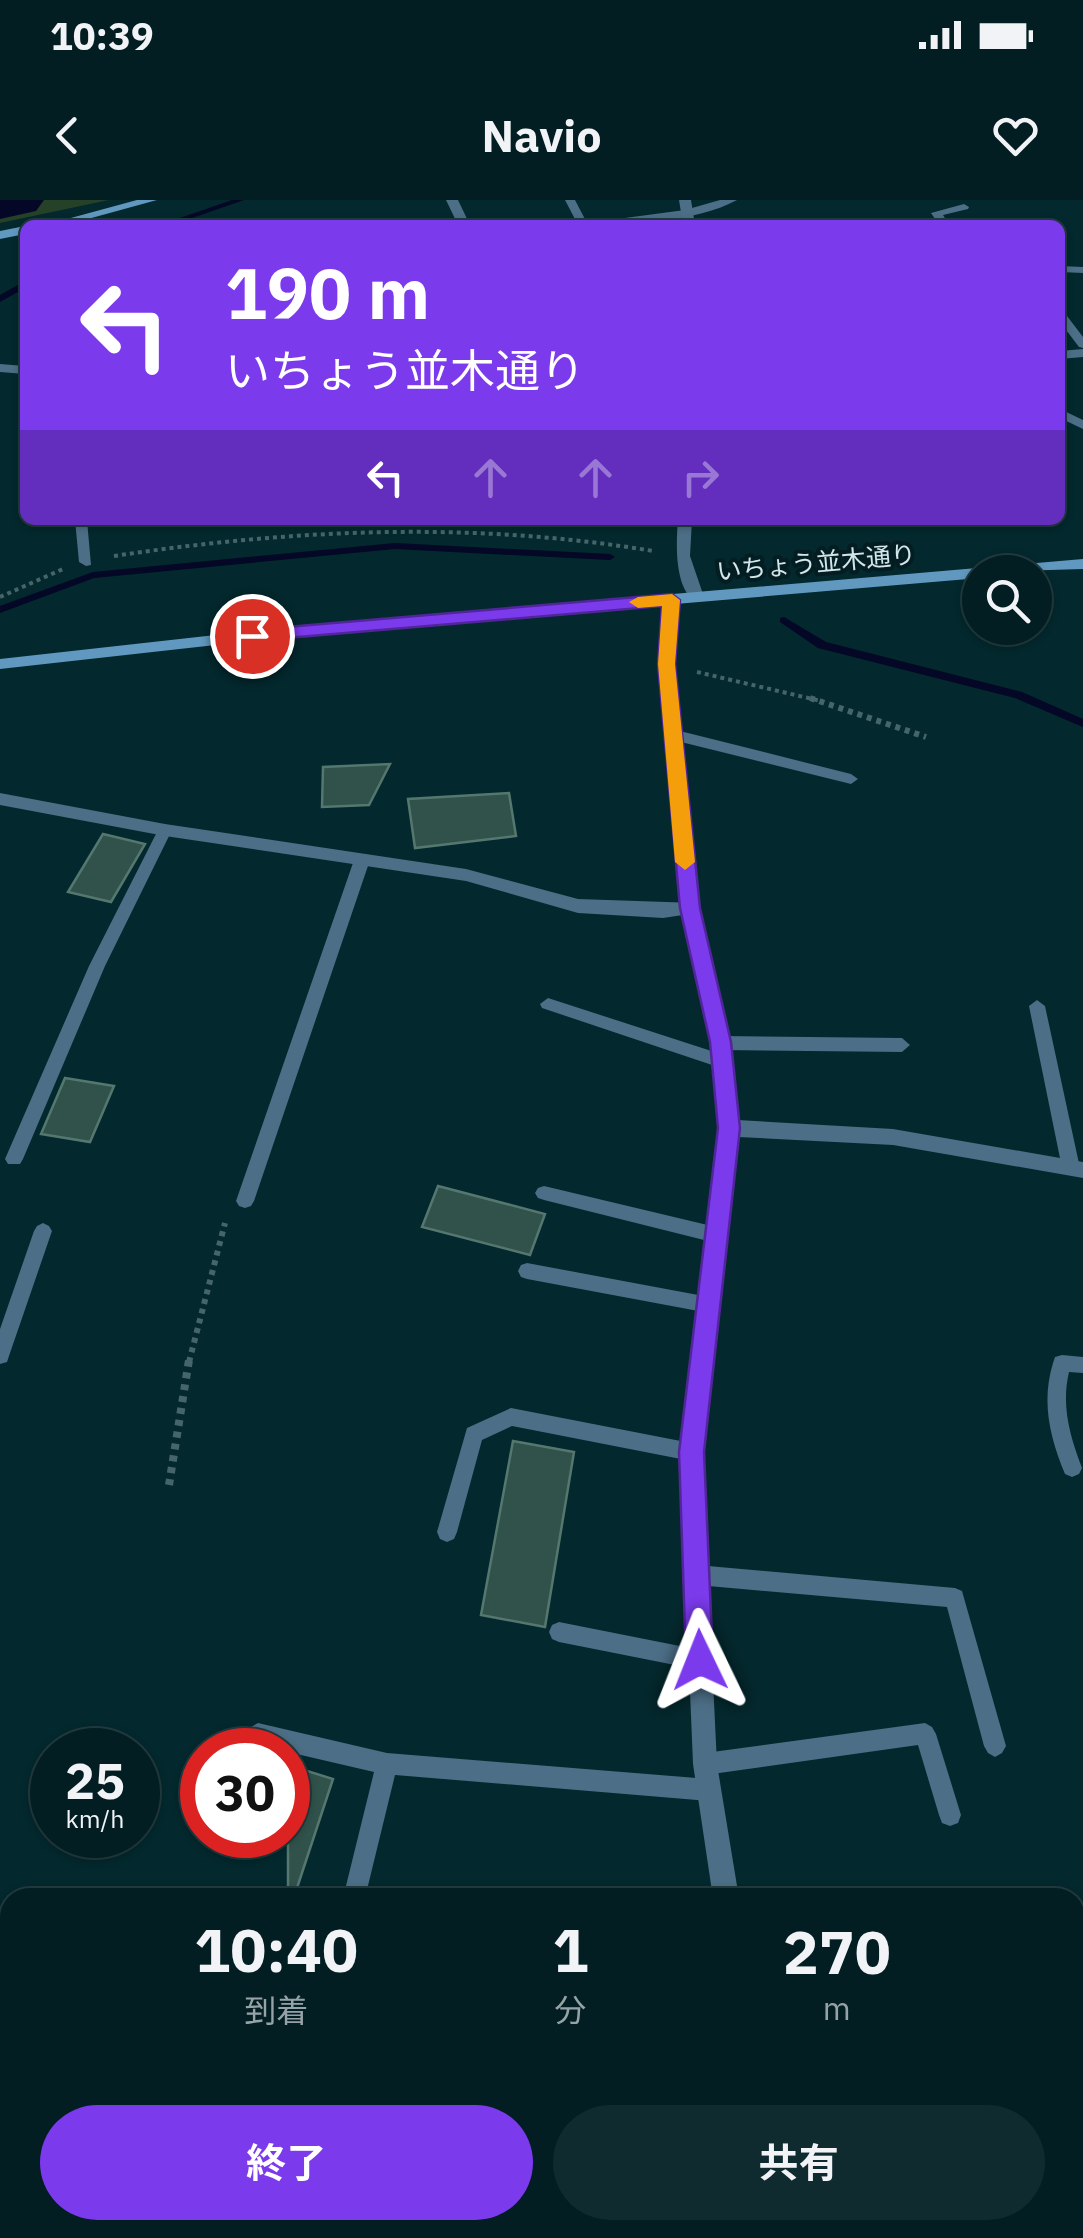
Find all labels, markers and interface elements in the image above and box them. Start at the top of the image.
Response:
text: 10:39 [50,11,154,60]
text: Navio [481,106,602,164]
icon: back [40,108,95,163]
icon: heart [988,108,1043,163]
text: 190 m [225,247,430,338]
icon: left [60,260,190,390]
text: いちょう並木通り [225,341,585,399]
icon: left [358,450,413,505]
icon: ahead [463,450,518,505]
icon: ahead [568,450,623,505]
icon: right [673,450,728,505]
street label: いちょう並木通り [715,537,917,587]
map controls [962,555,1052,645]
button: search [962,555,1052,645]
pin [210,594,295,679]
icon: arrive [225,609,280,664]
position arrow [648,1608,752,1712]
speed limit sign: 30 [180,1728,310,1858]
text: 25 [65,1748,125,1813]
text: km/h [66,1802,124,1835]
text: 10:40 [194,1910,358,1989]
text: 1 [552,1910,588,1989]
text: 270 [783,1912,891,1991]
text: m [823,1987,851,2029]
text: 到着 [244,1989,308,2031]
text: 分 [554,1989,586,2031]
button: 終了 [40,2105,533,2220]
button: 共有 [553,2105,1045,2220]

